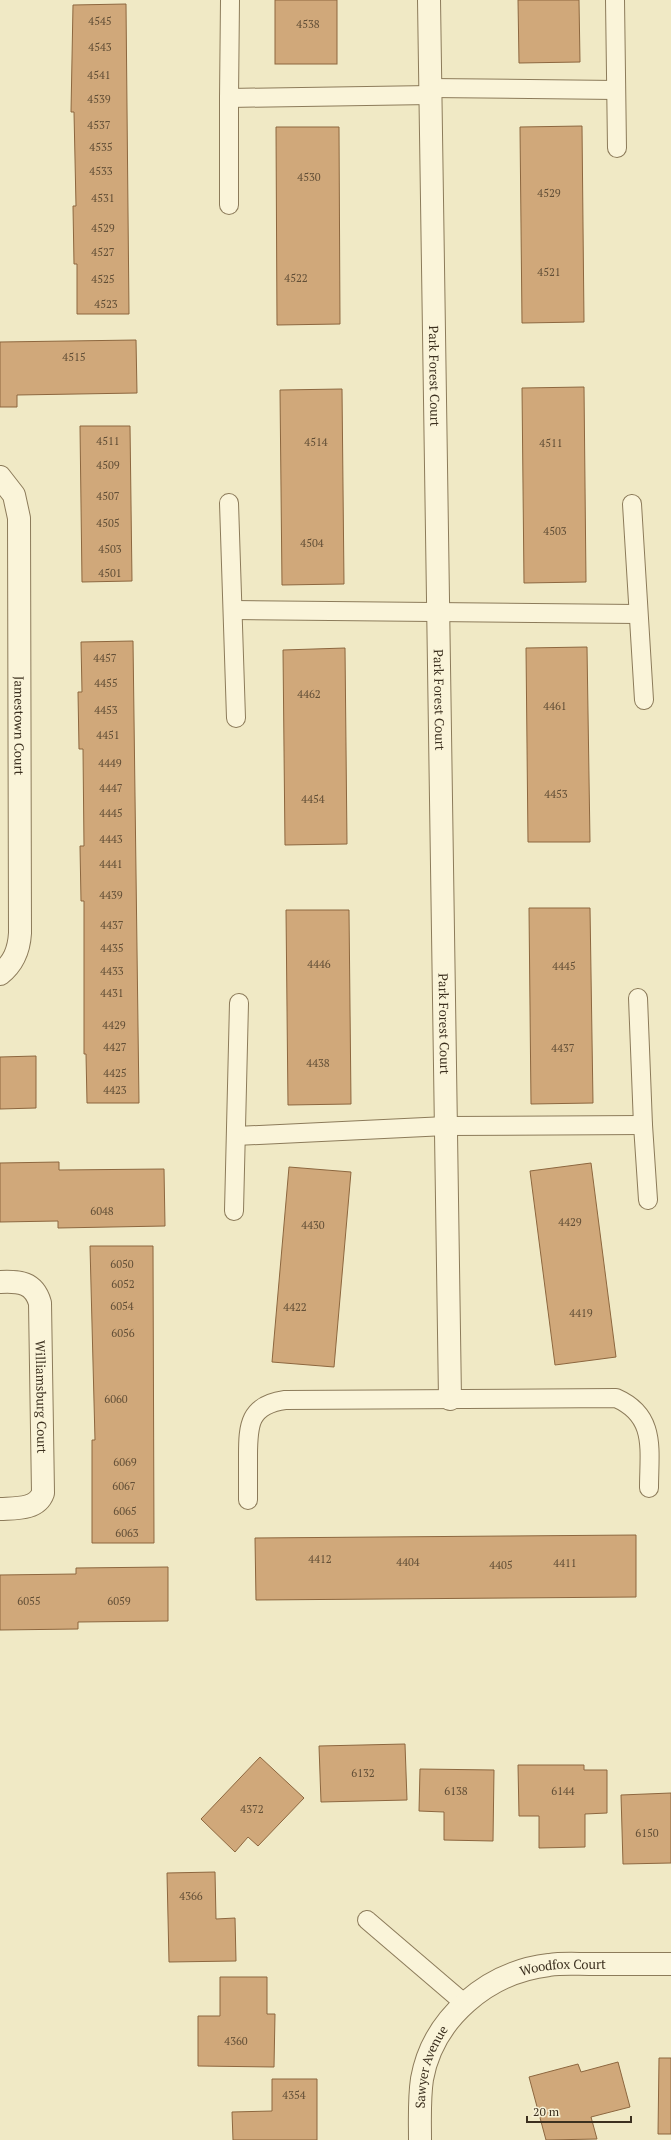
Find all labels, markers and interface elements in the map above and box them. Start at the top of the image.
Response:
house number: 4545 [88,14,112,28]
house number: 4538 [296,17,320,31]
house number: 4543 [88,40,112,54]
house number: 4541 [87,68,111,82]
house number: 4539 [87,92,111,106]
house number: 4537 [87,118,111,132]
house number: 4535 [89,140,113,154]
house number: 4533 [89,164,113,178]
house number: 4530 [297,170,321,184]
house number: 4529 [537,186,561,200]
house number: 4531 [91,191,115,205]
house number: 4529 [91,221,115,235]
house number: 4527 [91,245,115,259]
house number: 4521 [537,265,561,279]
house number: 4522 [284,271,308,285]
house number: 4525 [91,272,115,286]
house number: 4523 [94,297,118,311]
street label: Park Forest Court [425,325,444,427]
house number: 4515 [62,350,86,364]
house number: 4511 [96,434,120,448]
house number: 4514 [304,435,328,449]
house number: 4511 [539,436,563,450]
house number: 4509 [96,458,120,472]
house number: 4507 [96,489,120,503]
house number: 4505 [96,516,120,530]
house number: 4503 [543,524,567,538]
house number: 4504 [300,536,324,550]
house number: 4503 [98,542,122,556]
house number: 4501 [98,566,122,580]
street label: Park Forest Court [430,649,449,751]
house number: 4457 [93,651,117,665]
street label: Jamestown Court [10,676,29,775]
house number: 4455 [94,676,118,690]
house number: 4462 [297,687,321,701]
house number: 4461 [543,699,567,713]
house number: 4453 [94,703,118,717]
house number: 4451 [96,728,120,742]
house number: 4449 [98,756,122,770]
house number: 4447 [99,781,123,795]
house number: 4453 [544,787,568,801]
house number: 4454 [301,792,325,806]
house number: 4445 [99,806,123,820]
house number: 4443 [99,832,123,846]
house number: 4441 [99,857,123,871]
house number: 4439 [99,888,123,902]
house number: 4437 [100,918,124,932]
house number: 4435 [100,941,124,955]
house number: 4446 [307,957,331,971]
house number: 4445 [552,959,576,973]
house number: 4433 [100,964,124,978]
street label: Park Forest Court [435,973,454,1075]
house number: 4431 [100,986,124,1000]
house number: 4429 [102,1018,126,1032]
house number: 4427 [103,1040,127,1054]
house number: 4437 [551,1041,575,1055]
house number: 4438 [306,1056,330,1070]
house number: 4425 [103,1066,127,1080]
house number: 4423 [103,1083,127,1097]
house number: 6048 [90,1204,114,1218]
house number: 4429 [558,1215,582,1229]
house number: 4430 [301,1218,325,1232]
house number: 6050 [110,1257,134,1271]
house number: 6052 [111,1277,135,1291]
house number: 6054 [110,1299,134,1313]
house number: 4422 [283,1300,307,1314]
house number: 4419 [569,1306,593,1320]
house number: 6056 [111,1326,135,1340]
street label: Williamsburg Court [32,1340,51,1454]
house number: 6060 [104,1392,128,1406]
house number: 6069 [113,1455,137,1469]
house number: 6067 [112,1479,136,1493]
house number: 6065 [113,1504,137,1518]
house number: 6063 [115,1526,139,1540]
house number: 4412 [308,1552,332,1566]
house number: 4404 [396,1555,420,1569]
house number: 4411 [553,1556,577,1570]
house number: 4405 [489,1558,513,1572]
house number: 6055 [17,1594,41,1608]
house number: 6059 [107,1594,131,1608]
house number: 6132 [351,1766,375,1780]
house number: 6138 [444,1784,468,1798]
house number: 6144 [551,1784,575,1798]
house number: 4372 [240,1802,264,1816]
house number: 6150 [635,1826,659,1840]
house number: 4366 [179,1889,203,1903]
street label: Woodfox Court [517,1955,606,1980]
street label: Sawyer Avenue [411,2022,452,2109]
house number: 4360 [224,2034,248,2048]
house number: 4354 [282,2088,306,2102]
scale bar [527,2098,631,2124]
text: 20 m [533,2104,560,2119]

